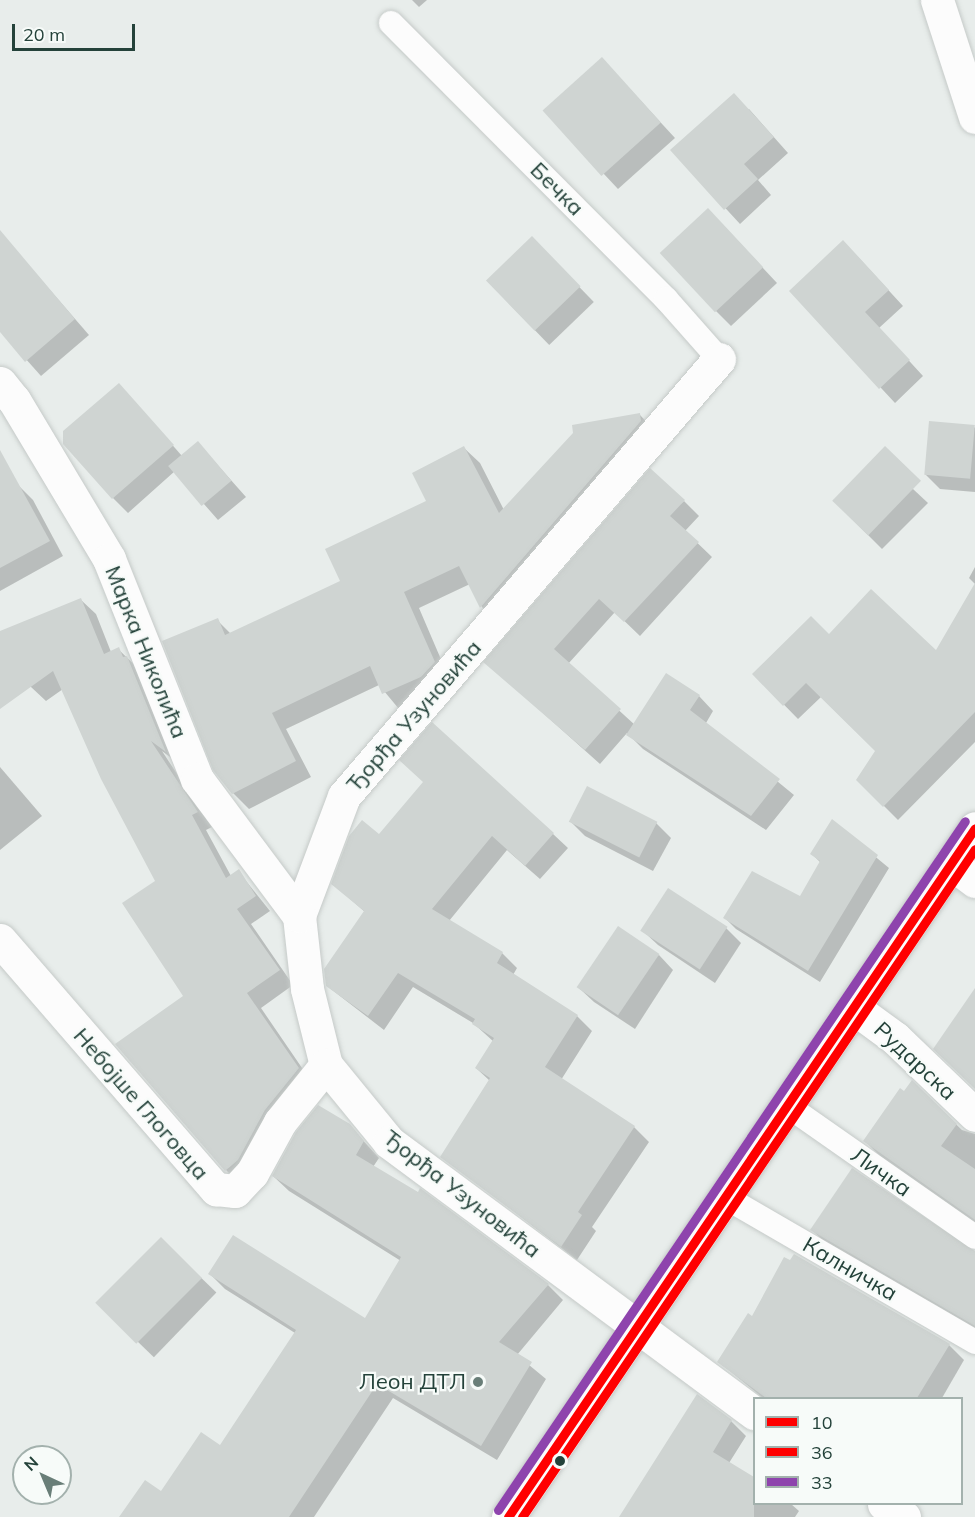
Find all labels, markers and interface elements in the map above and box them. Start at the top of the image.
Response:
scale bar [15,12,138,50]
text: 20 m [23,23,65,46]
street label: Бечка [525,157,589,221]
street label: Марка Николића [99,562,193,742]
street label: Ђорђа Узуновића [341,635,487,797]
street label: Рударска [868,1016,962,1106]
street label: Небојше Глоговца [68,1023,214,1185]
street label: Ђорђа Узуновића [378,1125,546,1263]
street label: Личка [846,1142,916,1202]
street label: Калничка [798,1231,902,1307]
place label: Леон ДТЛ [359,1369,466,1395]
marker: Леон ДТЛ [471,1375,485,1389]
legend [753,1397,963,1505]
text: 10 [811,1411,833,1434]
text: 36 [811,1441,833,1464]
north arrow [12,1445,72,1505]
text: N [20,1452,42,1475]
unlabelled marker [554,1455,566,1467]
text: 33 [811,1471,833,1494]

